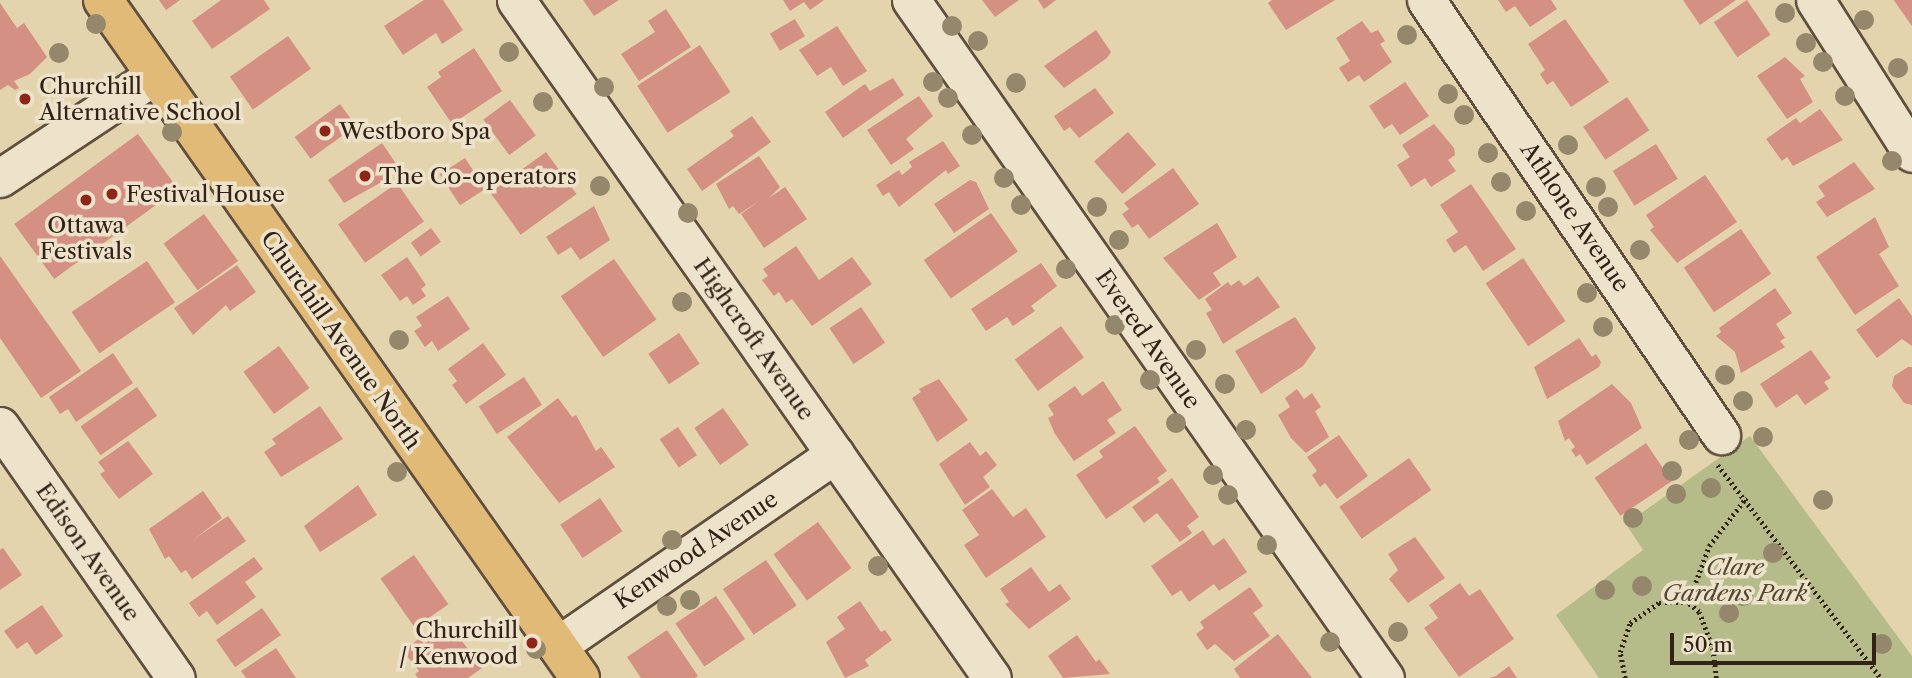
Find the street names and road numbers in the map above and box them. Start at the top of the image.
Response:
street label: Athlone Avenue [1515,137,1635,297]
street label: Churchill Avenue North [255,225,427,455]
street label: Highcroft Avenue [687,252,821,426]
street label: Evered Avenue [1089,264,1207,414]
street label: Edison Avenue [30,477,146,627]
street label: Kenwood Avenue [608,485,784,615]

